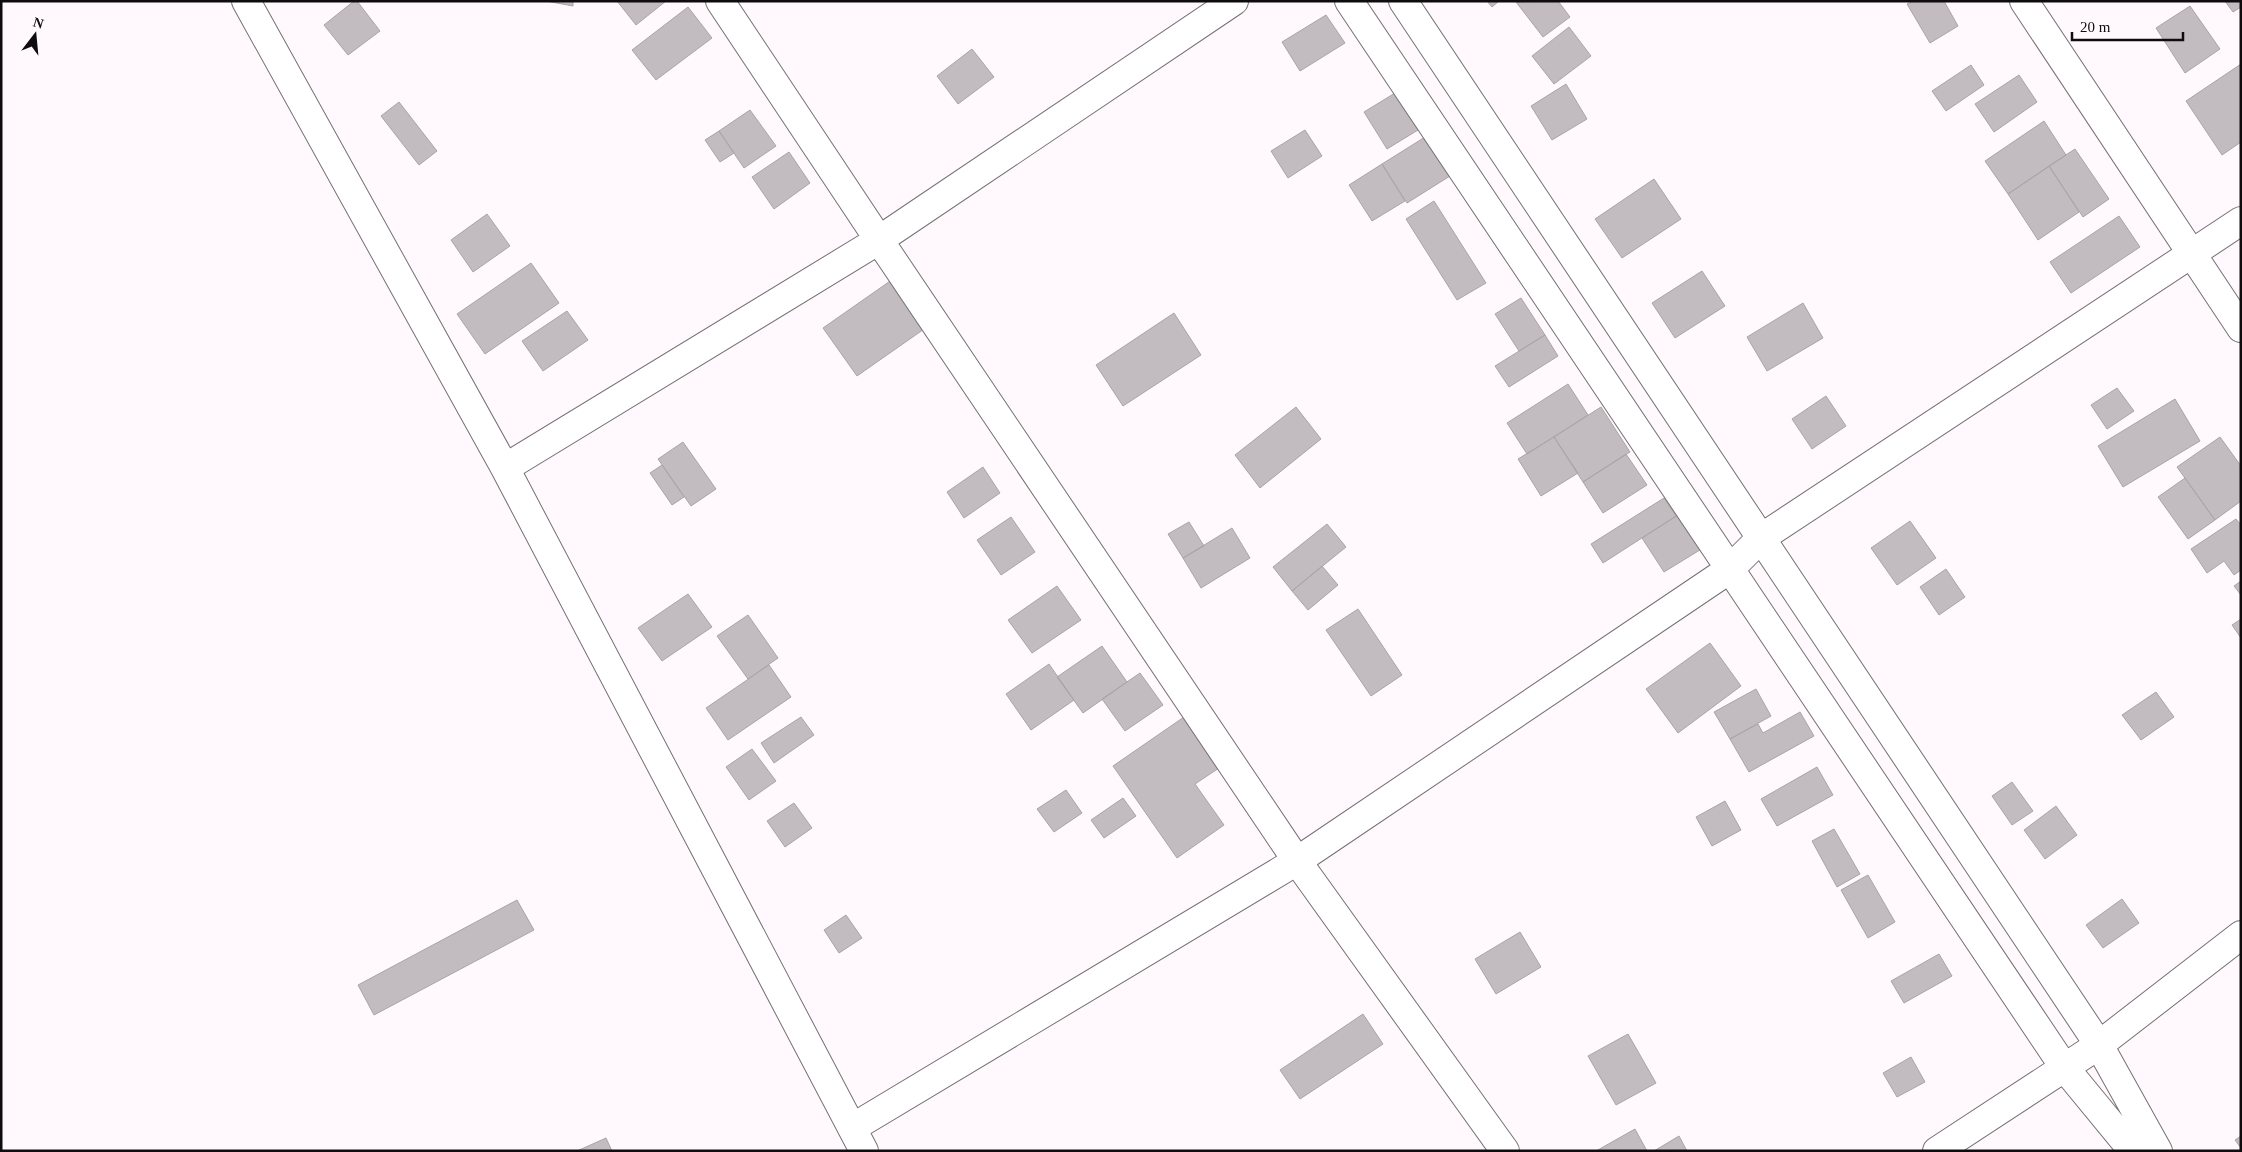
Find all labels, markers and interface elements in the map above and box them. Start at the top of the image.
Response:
north arrow [10,10,60,60]
scale bar [2072,10,2183,42]
text: N [32,14,45,32]
text: 20 m [2080,19,2111,35]

